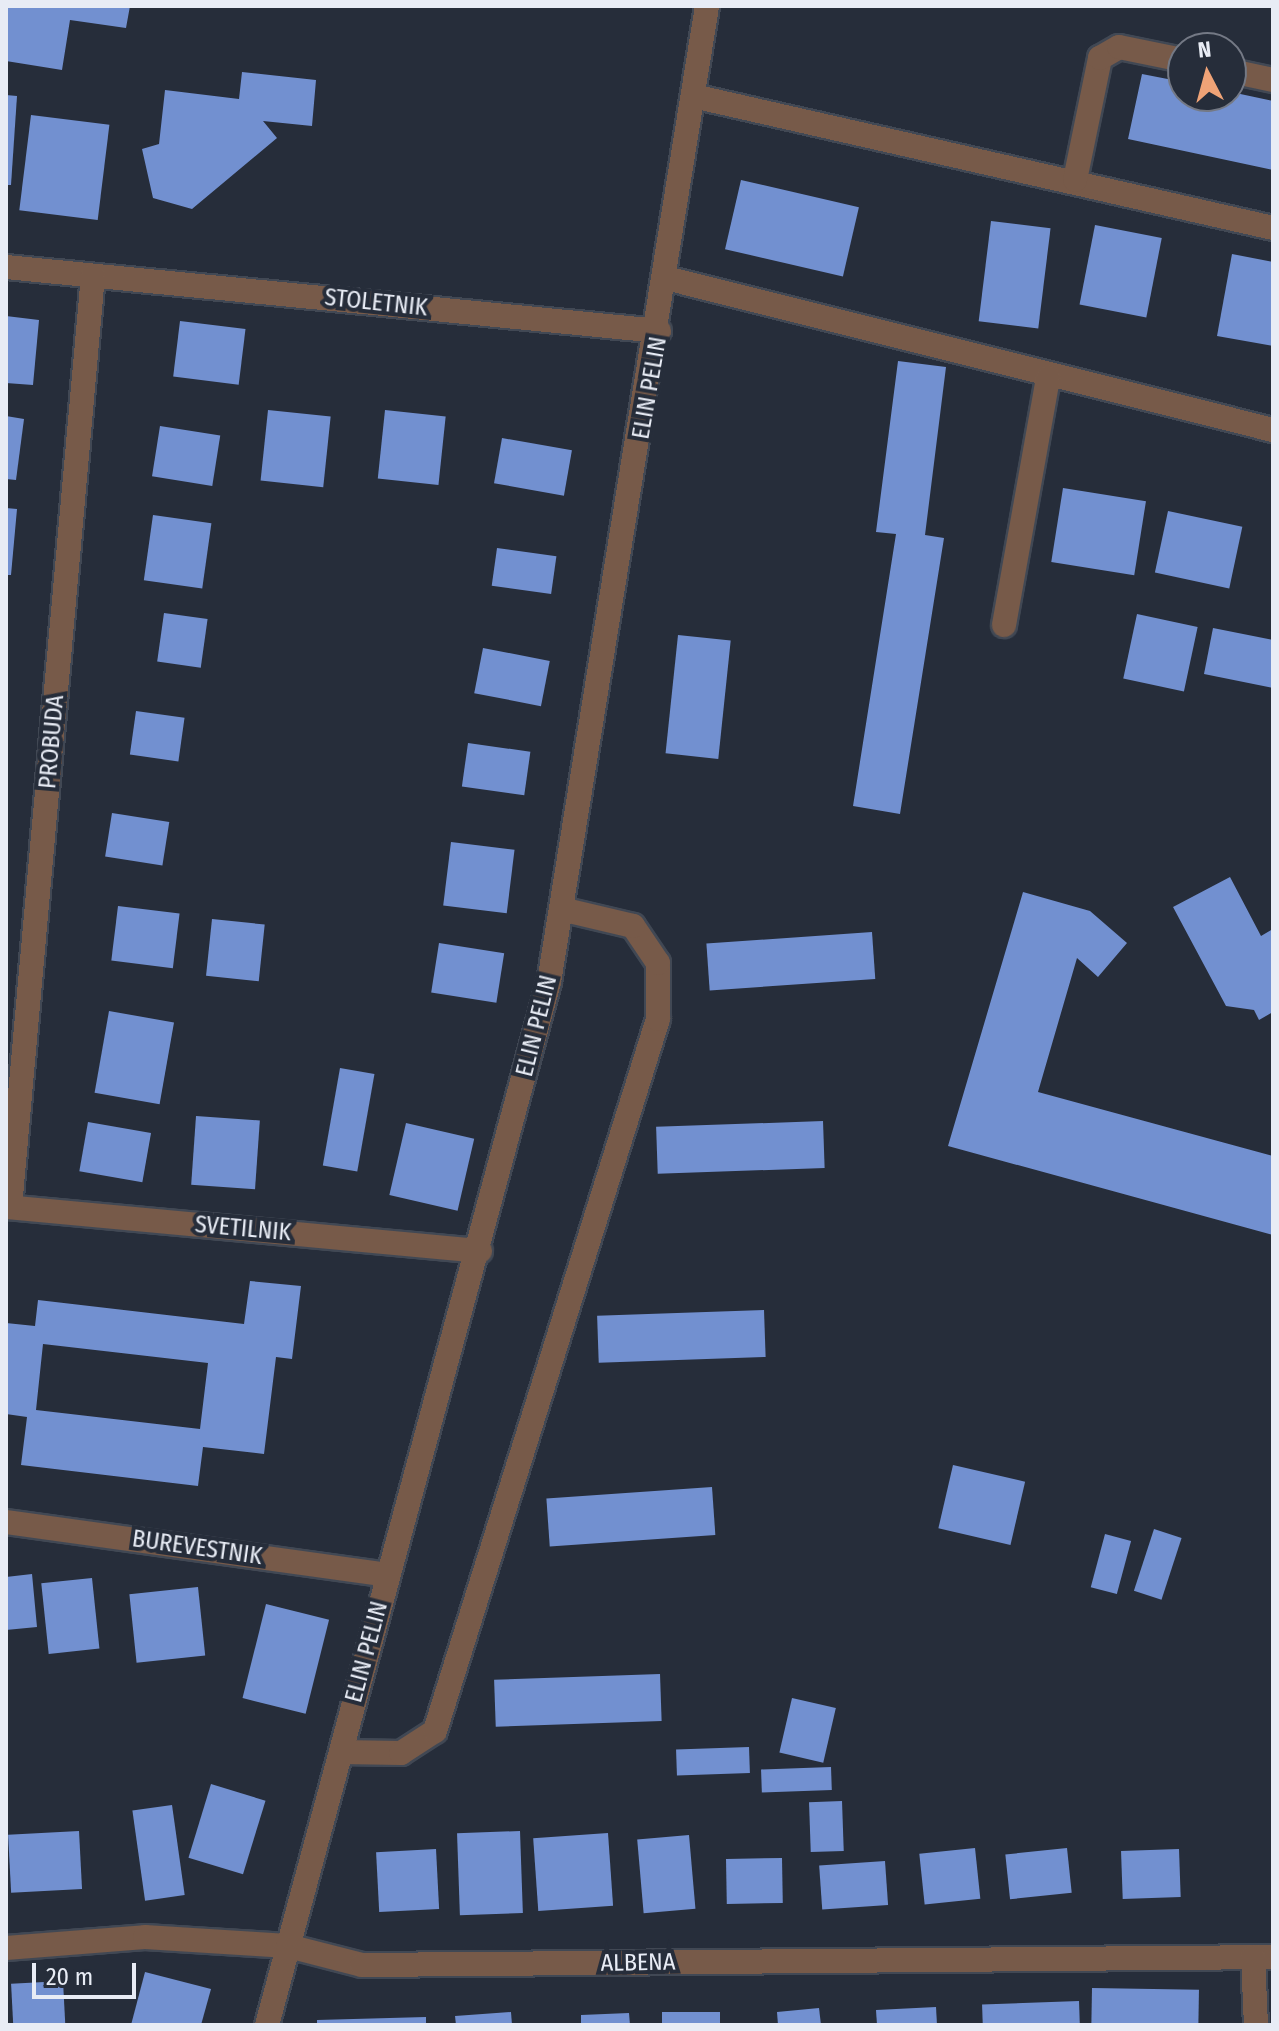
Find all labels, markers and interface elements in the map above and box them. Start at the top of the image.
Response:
north arrow [1167,32,1247,112]
text: N [1197,36,1213,64]
street label: STOLETNIK [323,283,429,323]
street label: ELIN PELIN [627,334,673,442]
street label: PROBUDA [34,694,70,790]
street label: ELIN PELIN [510,972,564,1080]
street label: SVETILNIK [194,1210,292,1248]
street label: BUREVESTNIK [130,1525,264,1571]
street label: ELIN PELIN [340,1598,394,1706]
scale bar [36,1947,140,1997]
street label: ALBENA [600,1948,676,1978]
text: 20 m [46,1963,93,1991]

